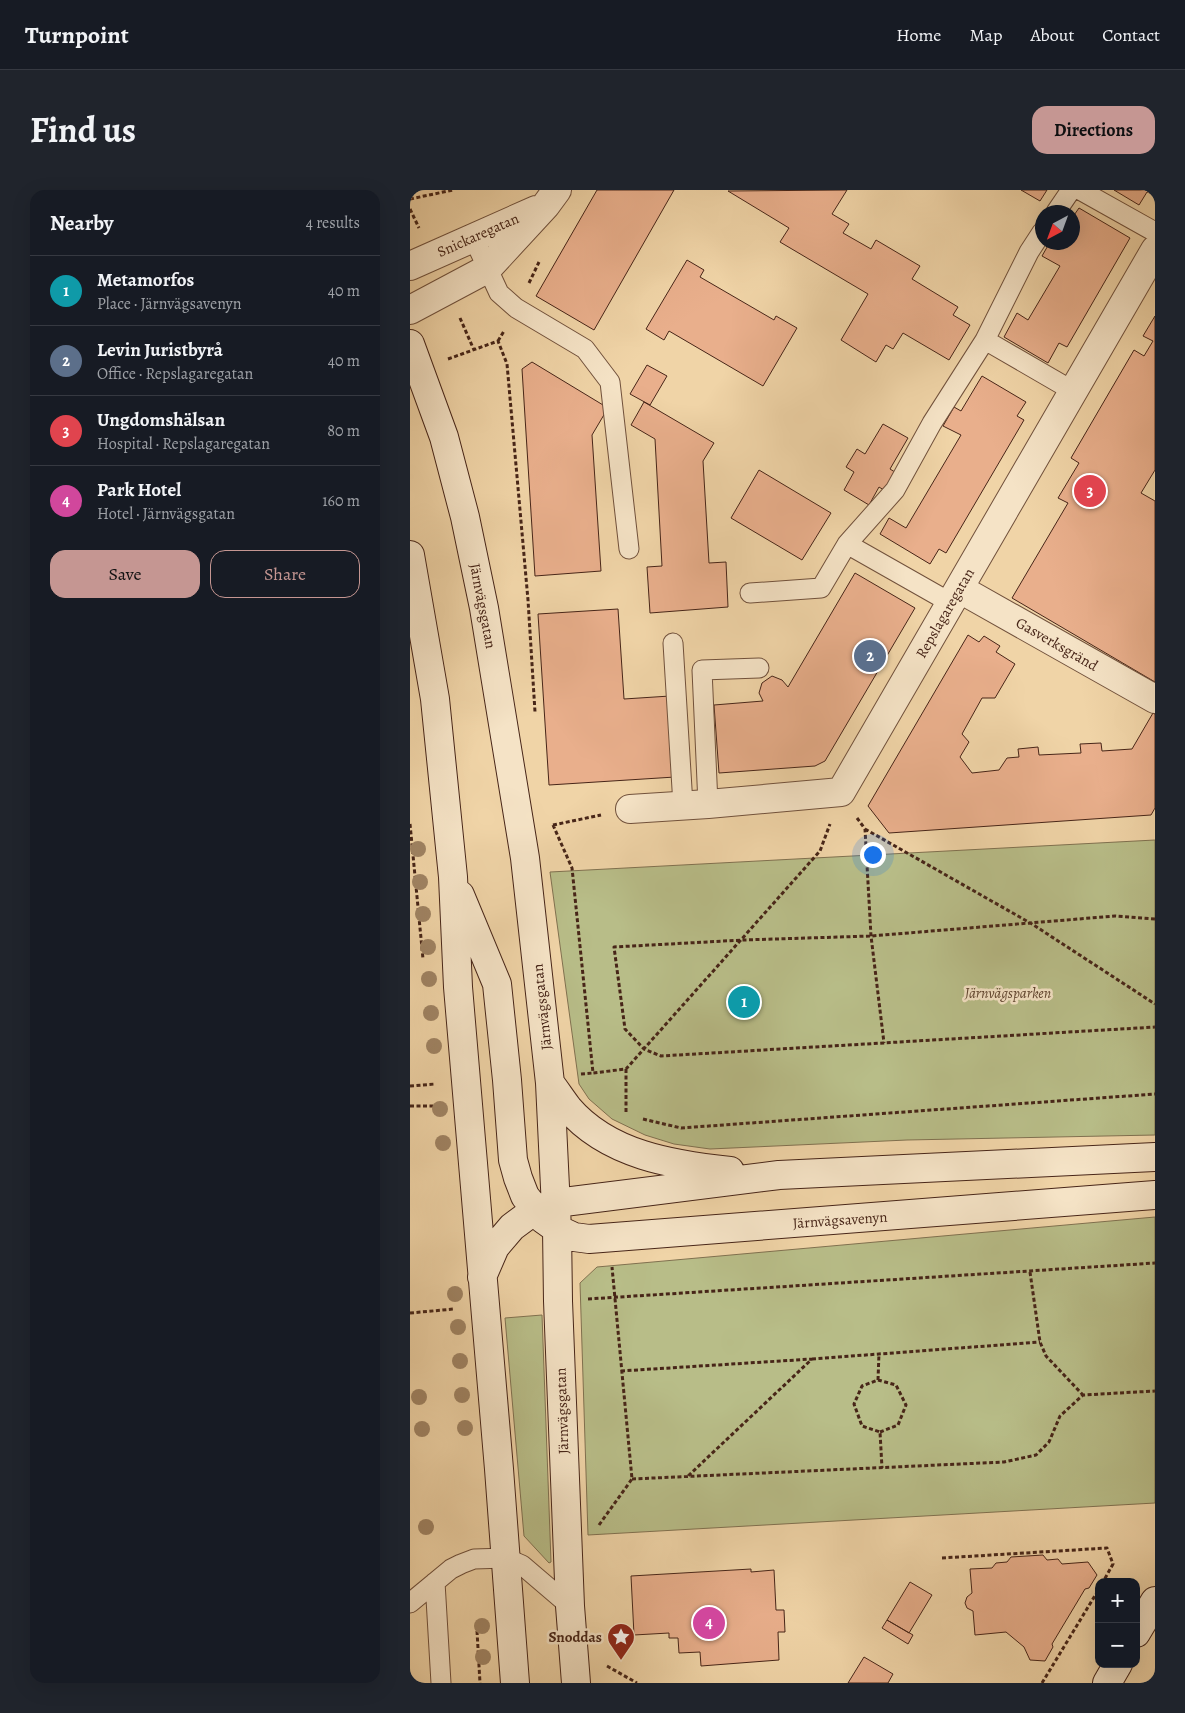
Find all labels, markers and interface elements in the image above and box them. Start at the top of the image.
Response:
text: Turnpoint [25,19,129,51]
text: Home [896,23,941,47]
text: Map [969,23,1002,47]
text: About [1030,23,1074,47]
text: Contact [1102,23,1160,47]
text: Find us [30,106,136,154]
button: Directions [1032,106,1155,154]
north arrow [1035,205,1080,250]
street label: Snickaregatan [434,208,522,262]
text: Nearby [50,209,113,237]
text: 4 results [306,212,360,234]
text: Metamorfos [97,267,194,293]
text: 1 [63,280,69,302]
text: 40 m [328,280,360,302]
text: Place · Järnvägsavenyn [97,293,242,315]
text: Levin Juristbyrå [97,337,223,363]
text: 2 [62,350,70,372]
text: 40 m [328,350,360,372]
text: Office · Repslagaregatan [97,363,253,385]
text: Ungdomshälsan [97,407,225,433]
text: 3 [63,420,69,442]
text: 80 m [327,420,360,442]
text: Hospital · Repslagaregatan [97,433,270,455]
pin: 3 [1074,472,1106,510]
text: Park Hotel [97,477,181,503]
text: 4 [62,490,70,512]
text: 160 m [322,490,360,512]
text: Hotel · Järnvägsgatan [97,503,235,525]
button: Save [50,550,200,598]
button: Share [210,550,360,598]
street label: Järnvägsgatan [465,562,501,650]
street label: Repslagaregatan [911,564,979,662]
street label: Gasverksgränd [1012,612,1102,676]
pin: 2 [854,637,886,675]
your location [860,842,886,868]
street label: Järnvägsgatan [528,963,556,1051]
pin: 1 [728,983,760,1021]
park label: Järnvägsparken [964,983,1051,1003]
street label: Järnvägsavenyn [792,1207,888,1233]
street label: Järnvägsgatan [550,1367,574,1455]
map controls [1095,1578,1140,1668]
button: + [1095,1578,1140,1623]
pin: 4 [693,1604,725,1642]
place icon: Snoddas [606,1622,636,1661]
button: − [1095,1623,1140,1668]
place label: Snoddas [548,1627,602,1647]

